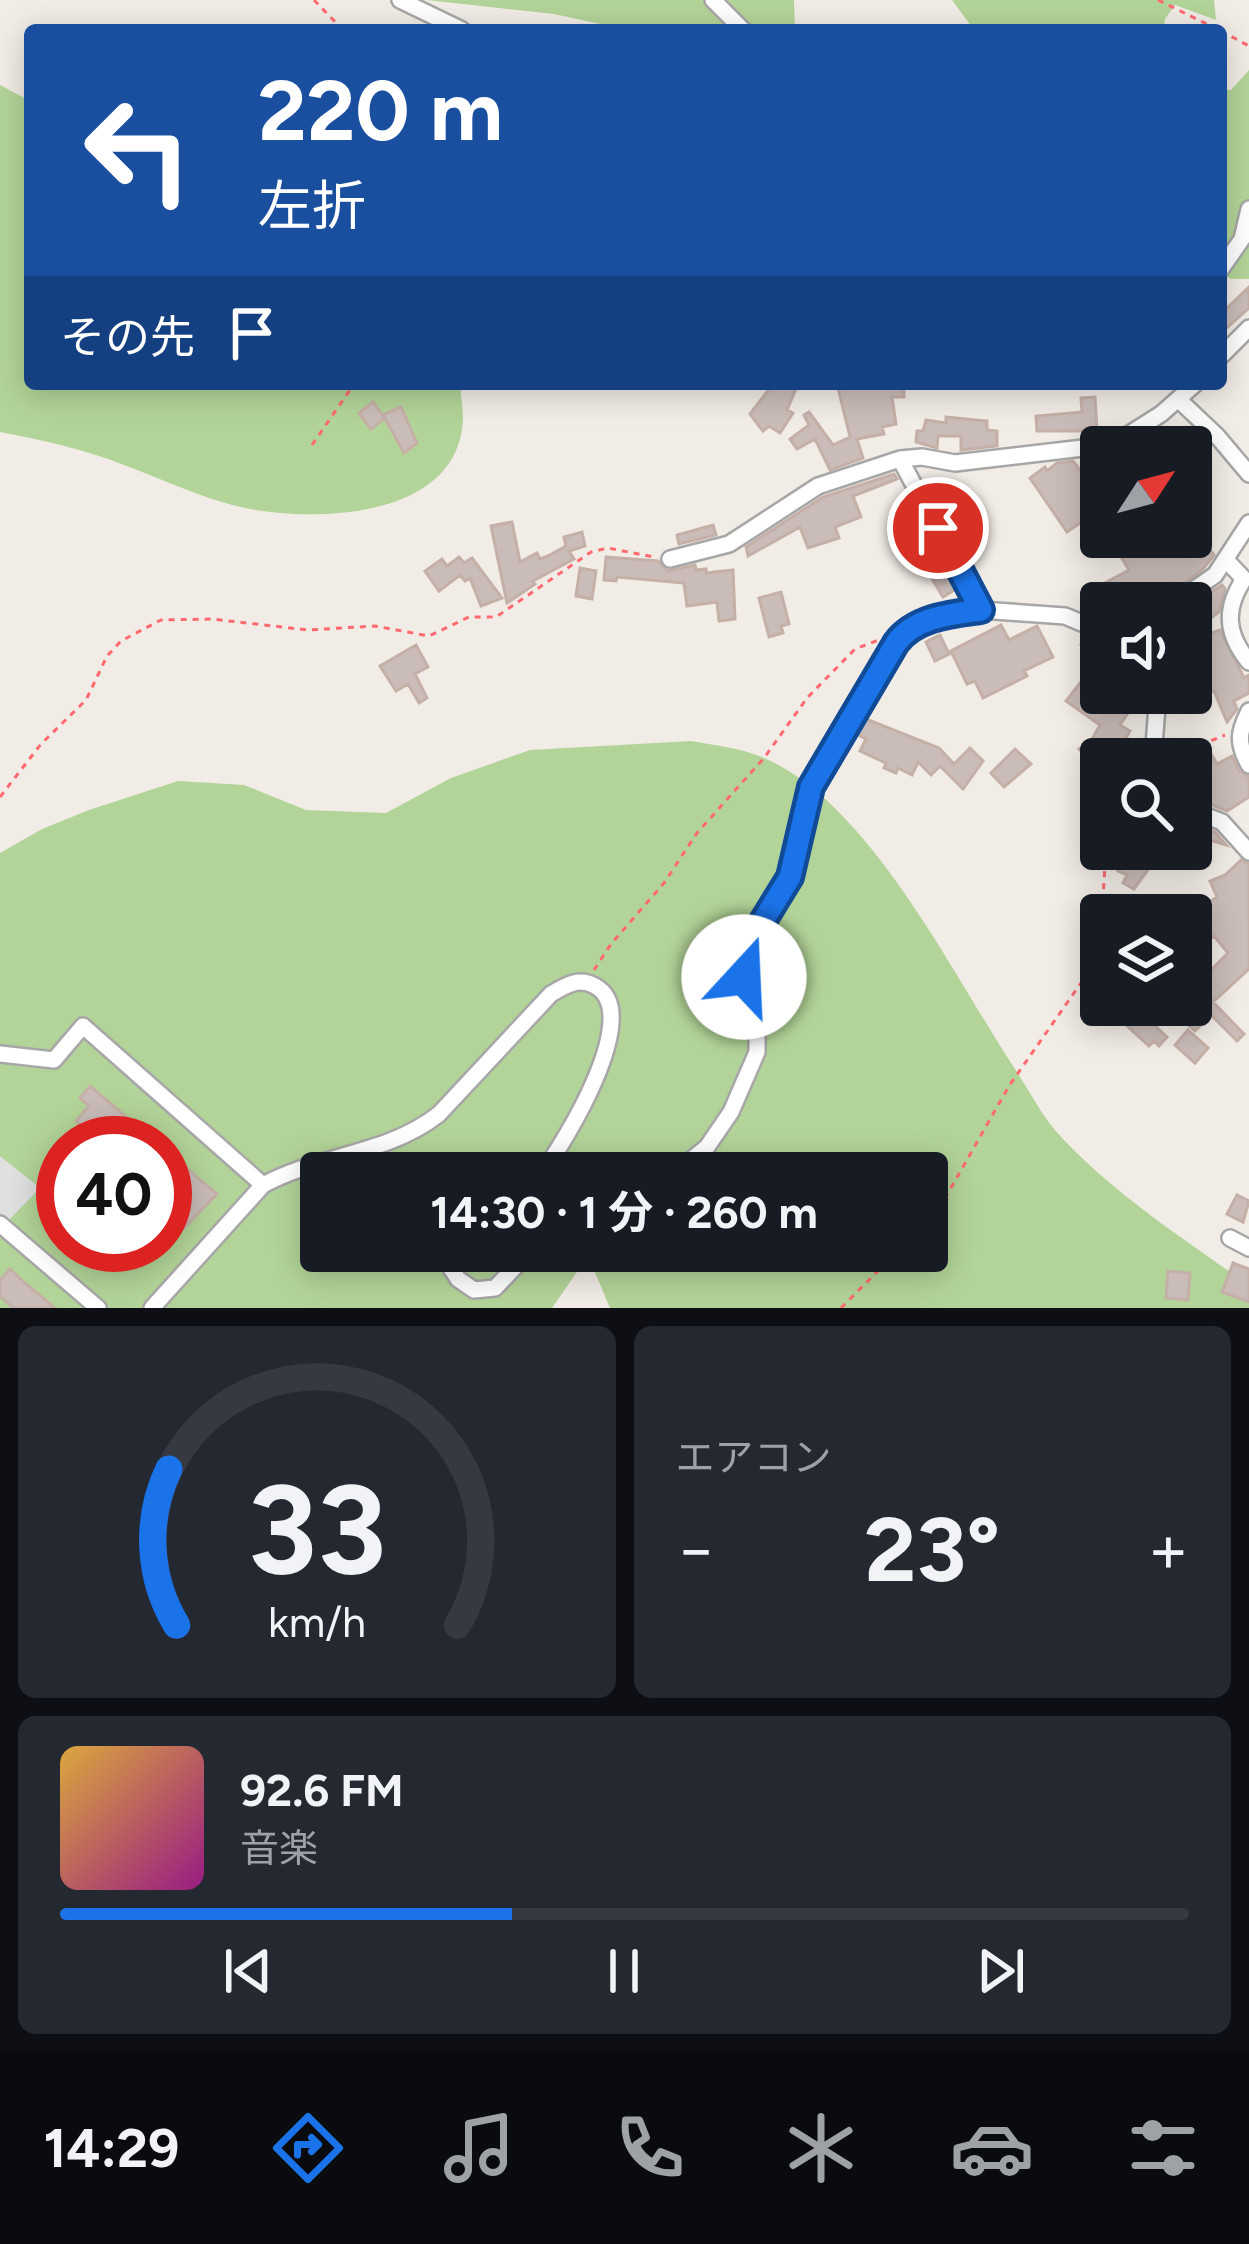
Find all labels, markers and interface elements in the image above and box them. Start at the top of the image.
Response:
text: 220 m [258,60,503,161]
icon: left [60,72,216,228]
text: 左折 [258,174,366,239]
icon: arrive [219,300,285,366]
text: その先 [60,310,195,364]
north arrow [1080,426,1212,558]
map controls [1080,426,1212,1026]
pin [887,477,989,579]
icon: arrive [905,495,971,561]
button: sound [1080,582,1212,714]
button: search [1080,738,1212,870]
button: layers [1080,894,1212,1026]
position arrow [681,914,807,1040]
speed limit sign: 40 [36,1116,192,1272]
text: 14:30 · 1 分 · 260 m [430,1185,818,1239]
text: エアコン [676,1434,832,1481]
text: 33 [247,1455,386,1605]
text: 23° [864,1495,1000,1604]
text: − [676,1509,717,1589]
text: + [1148,1509,1189,1589]
text: km/h [268,1596,366,1648]
text: 92.6 FM [240,1763,404,1817]
text: 音楽 [240,1825,318,1872]
icon: previous [215,1938,281,2004]
icon: pause [591,1938,657,2004]
icon: next [968,1938,1034,2004]
icon: directions [266,2106,350,2190]
icon: music [437,2106,521,2190]
icon: phone [608,2106,692,2190]
icon: climate [779,2106,863,2190]
icon: car [950,2106,1034,2190]
icon: filters [1121,2106,1205,2190]
text: 14:29 [44,2116,179,2181]

